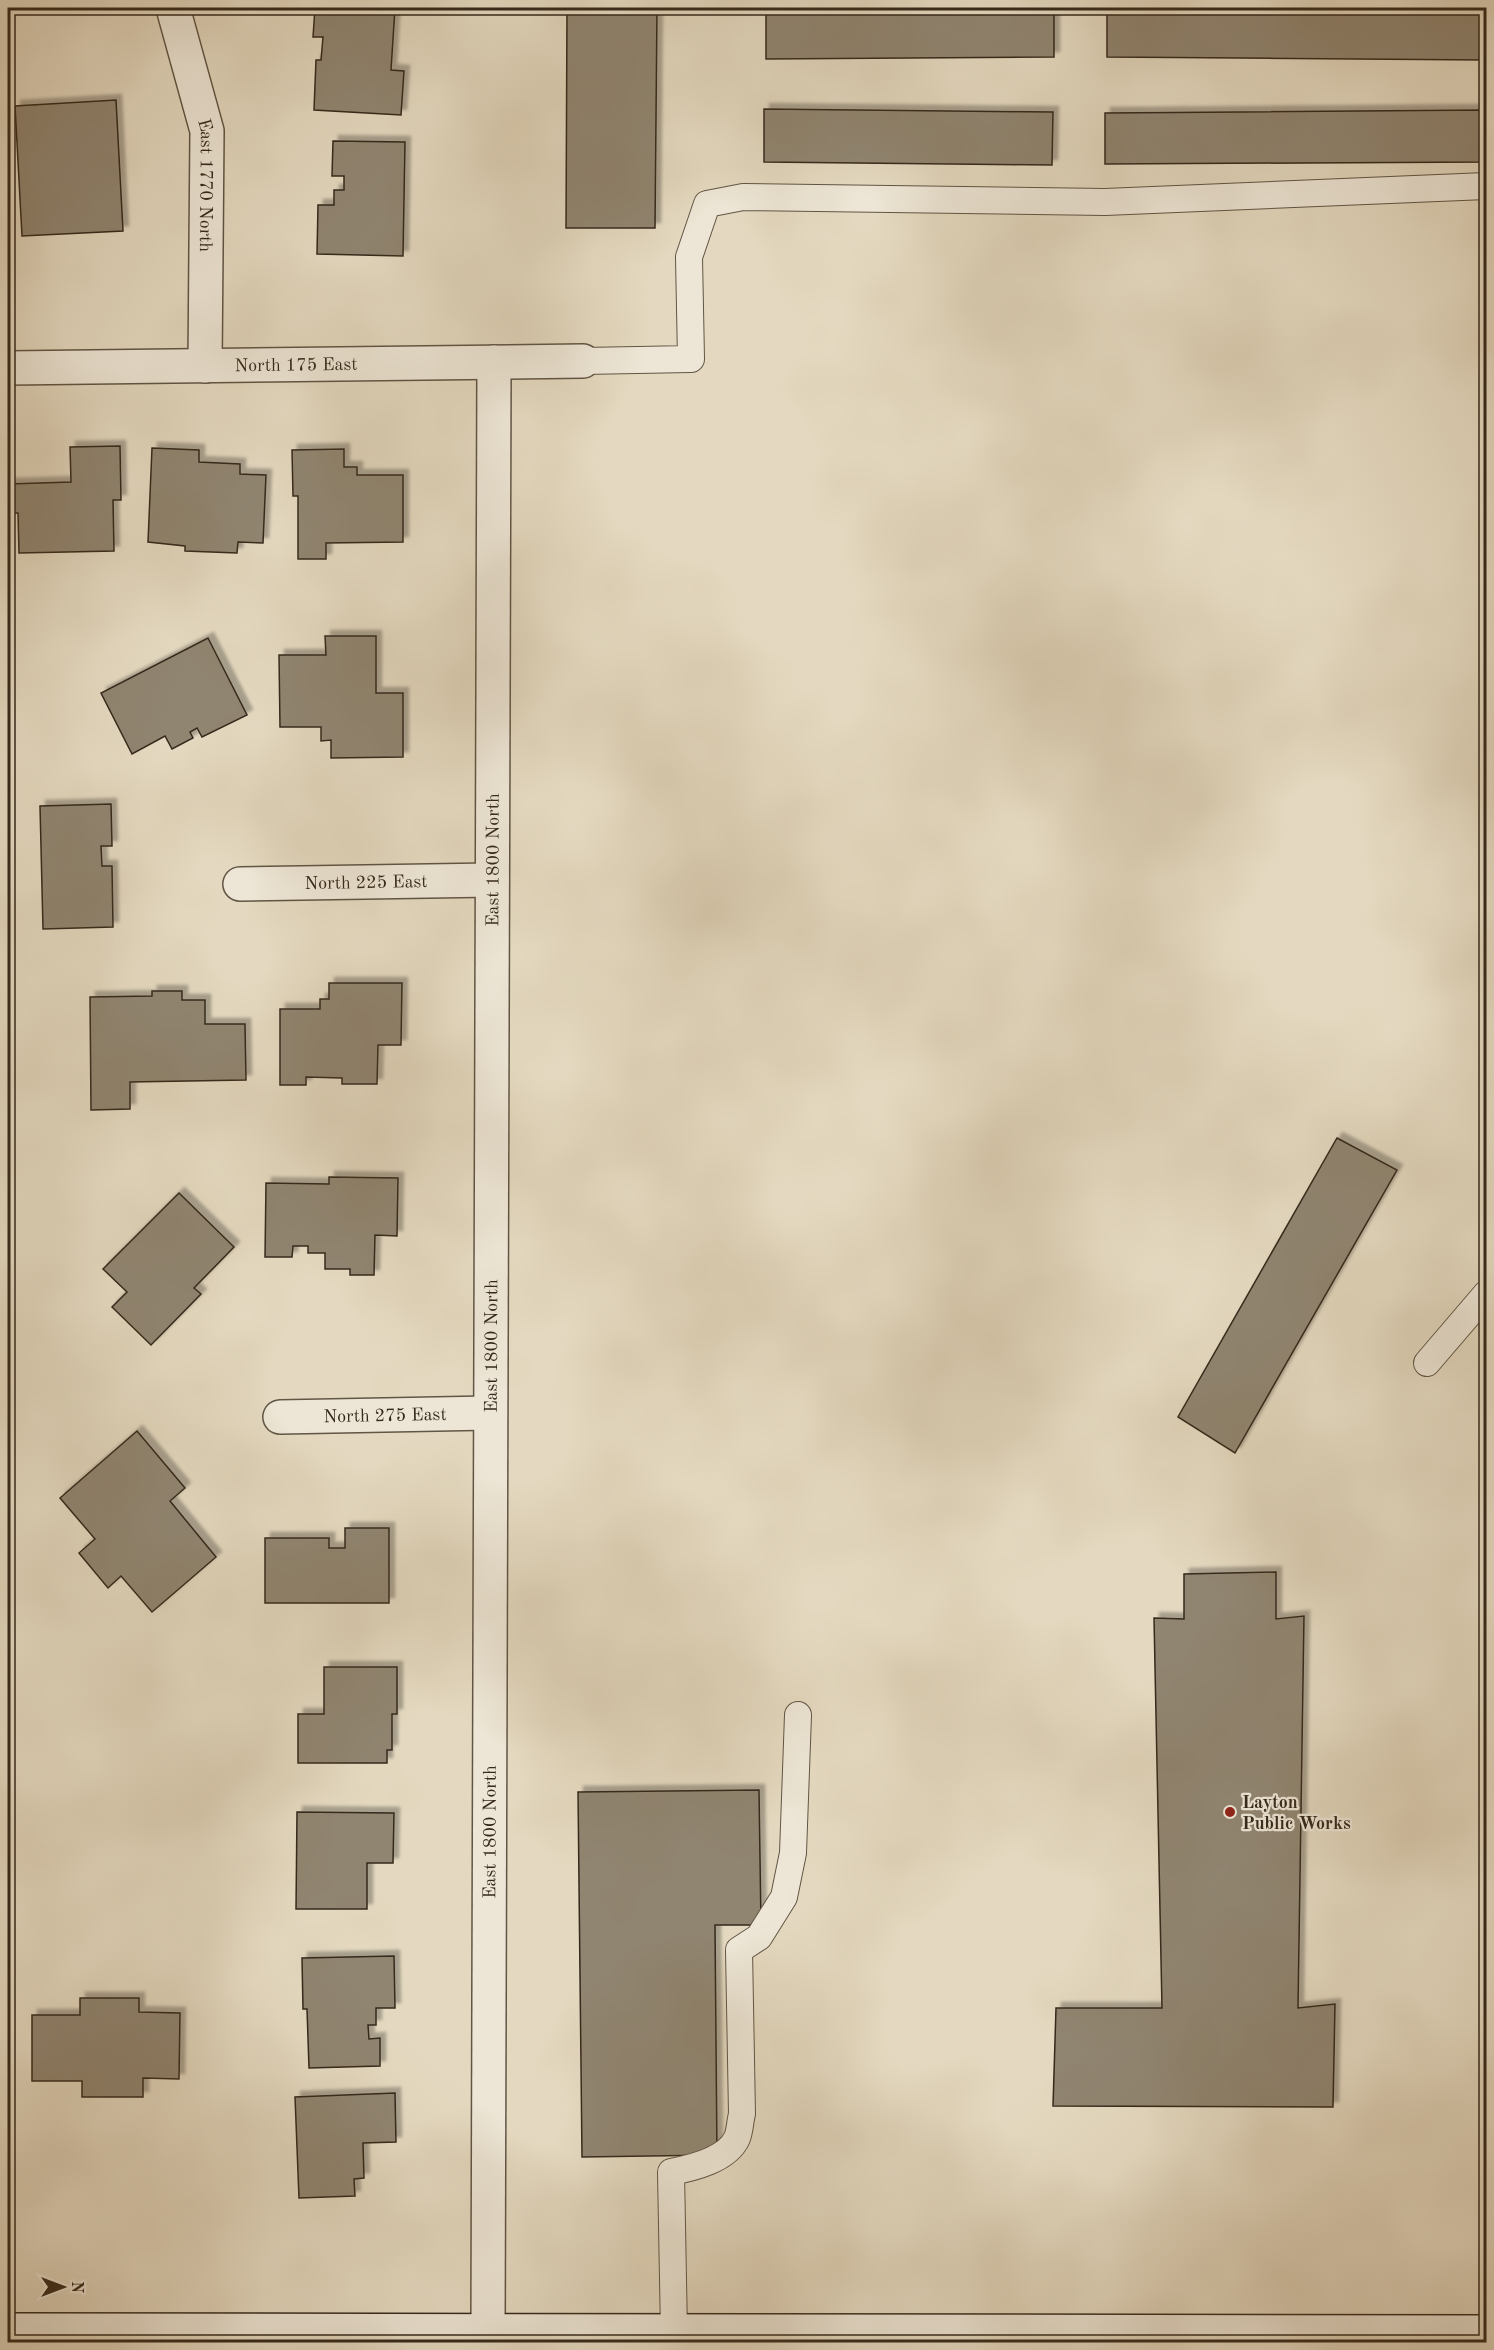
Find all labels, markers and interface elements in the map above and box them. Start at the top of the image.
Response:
street label: East 1770 North [194,117,215,252]
street label: North 175 East [234,356,358,375]
street label: East 1800 North [484,793,503,927]
street label: North 225 East [304,873,428,893]
street label: East 1800 North [483,1279,501,1413]
street label: North 275 East [323,1406,447,1426]
street label: East 1800 North [481,1765,500,1899]
place label: Layton Public Works [1242,1794,1351,1833]
marker: Layton Public Works [1223,1805,1237,1819]
north arrow [33,2257,93,2317]
text: N [68,2281,84,2294]

